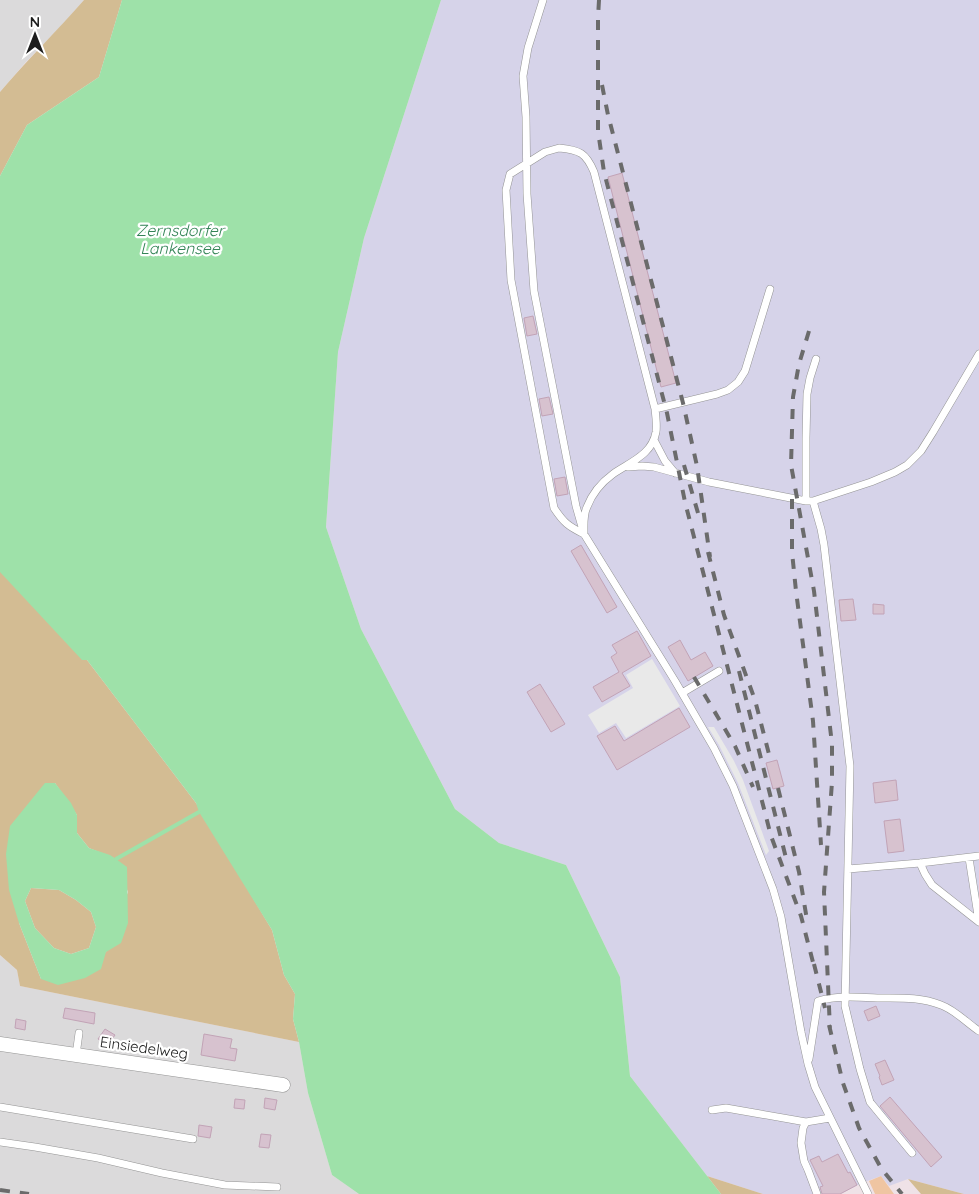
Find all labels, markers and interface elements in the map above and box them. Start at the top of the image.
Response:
north arrow [10,10,60,60]
text: N [30,13,40,31]
water label: Zernsdorfer Lankensee [136,220,226,258]
street label: Einsiedelweg [99,1032,189,1063]

